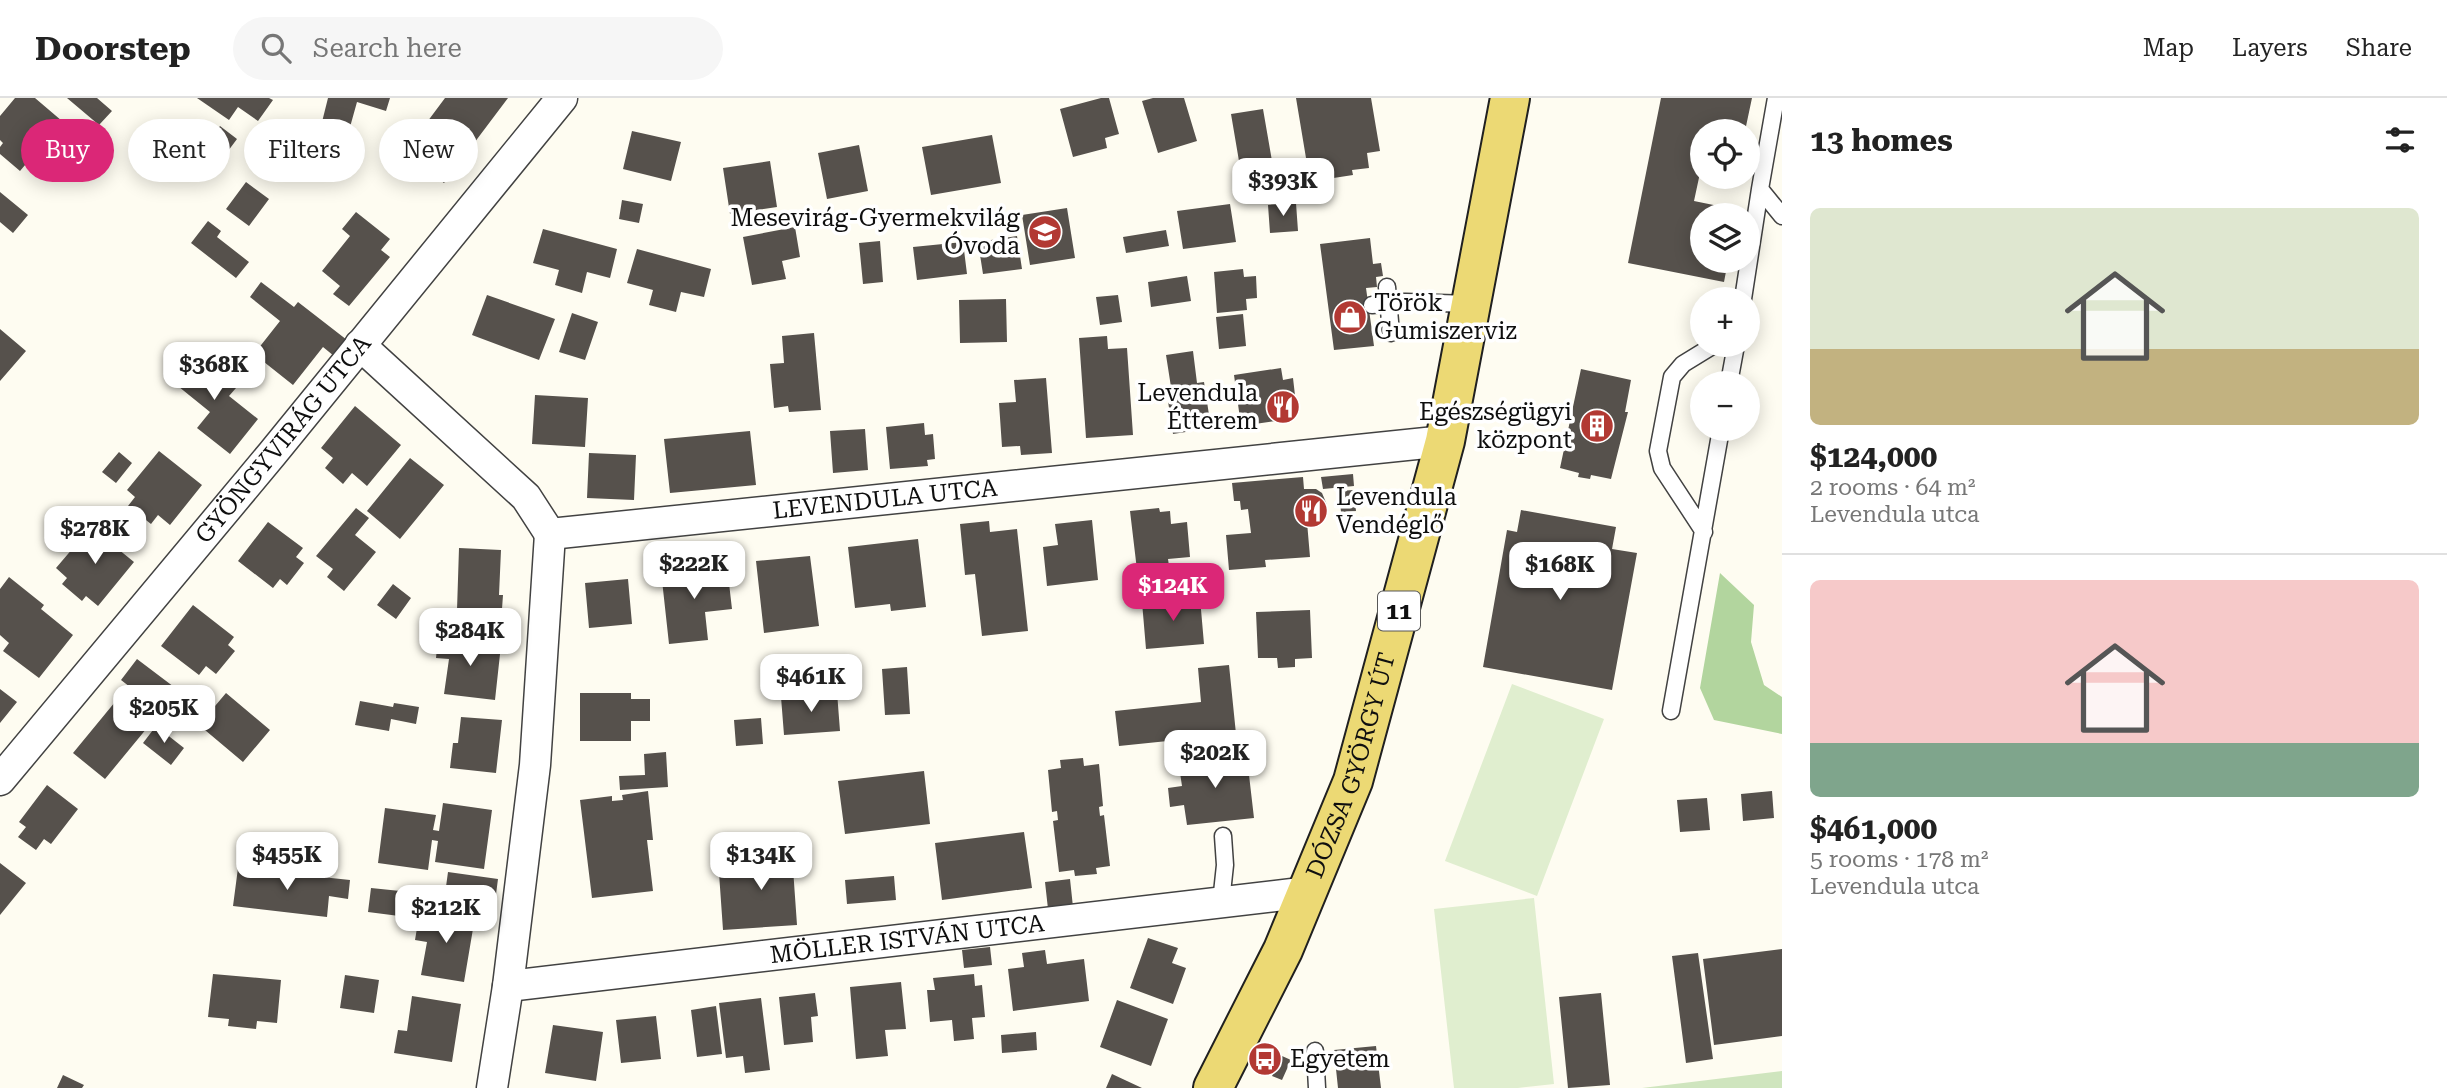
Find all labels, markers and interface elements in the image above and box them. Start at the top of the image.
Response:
search box [233,17,723,80]
text: Doorstep [35,29,191,68]
icon: search [257,29,295,67]
text: Search here [313,33,462,63]
text: Map [2143,34,2194,62]
text: Layers [2232,34,2308,62]
text: Share [2346,34,2412,62]
chip: Buy [21,119,114,182]
chip: Rent [128,119,230,182]
chip: Filters [244,119,365,182]
chip: New [379,119,478,182]
map controls [1690,119,1760,441]
button: locate [1690,119,1760,189]
icon: filters [2381,121,2419,159]
text: 13 homes [1810,123,1953,158]
pin: $393K [1234,158,1332,218]
text: $393K [1248,167,1318,194]
button: layers [1690,203,1760,273]
place label: Mesevirág-Gyermekvilág Óvoda [730,204,1020,260]
school or university icon: Mesevirág-Gyermekvilág Óvoda [1026,213,1064,251]
icon: home [2052,253,2178,379]
button: + [1690,287,1760,357]
place label: Török Gumiszerviz [1374,289,1517,345]
shop icon: Török Gumiszerviz [1331,298,1369,336]
street label: GYÖNGYVIRÁG UTCA [190,330,377,549]
pin: $368K [165,342,263,402]
text: $368K [179,351,249,378]
button: − [1690,371,1760,441]
place label: Levendula Étterem [1137,379,1258,435]
restaurant icon: Levendula Étterem [1264,388,1302,426]
place label: Egészségügyi központ [1419,398,1572,454]
building icon: Egészségügyi központ [1578,407,1616,445]
text: $124,000 [1810,439,1937,474]
street label: LEVENDULA UTCA [771,474,999,525]
text: 2 rooms · 64 m² [1810,474,1976,501]
place label: Levendula Vendéglő [1336,483,1457,539]
restaurant icon: Levendula Vendéglő [1292,492,1330,530]
text: Levendula utca [1810,501,1980,528]
pin: $278K [46,506,144,566]
text: $278K [60,515,130,542]
pin: $222K [645,542,743,601]
pin: $168K [1511,542,1609,602]
text: $222K [659,550,729,577]
text: $168K [1525,551,1595,578]
pin: $124K [1124,564,1222,623]
text: $124K [1138,572,1208,599]
road number: 11 [1378,592,1420,631]
pin: $284K [421,608,519,668]
text: $284K [435,617,505,644]
icon: home [2052,625,2178,751]
street label: DÓZSA GYÖRGY ÚT [1300,649,1401,882]
pin: $461K [762,654,860,714]
text: $461K [776,663,846,690]
pin: $205K [115,686,213,745]
text: $205K [129,694,199,721]
pin: $202K [1166,730,1264,790]
text: $202K [1180,739,1250,766]
text: $461,000 [1810,811,1937,846]
pin: $455K [238,832,336,892]
pin: $134K [712,832,810,892]
text: $455K [252,841,322,868]
text: $134K [726,841,796,868]
text: 5 rooms · 178 m² [1810,846,1988,873]
text: Levendula utca [1810,873,1980,900]
pin: $212K [397,886,495,945]
text: $212K [411,894,481,921]
street label: MÖLLER ISTVÁN UTCA [769,909,1046,969]
bus stop icon: Egyetem [1246,1040,1284,1078]
place label: Egyetem [1290,1045,1390,1073]

